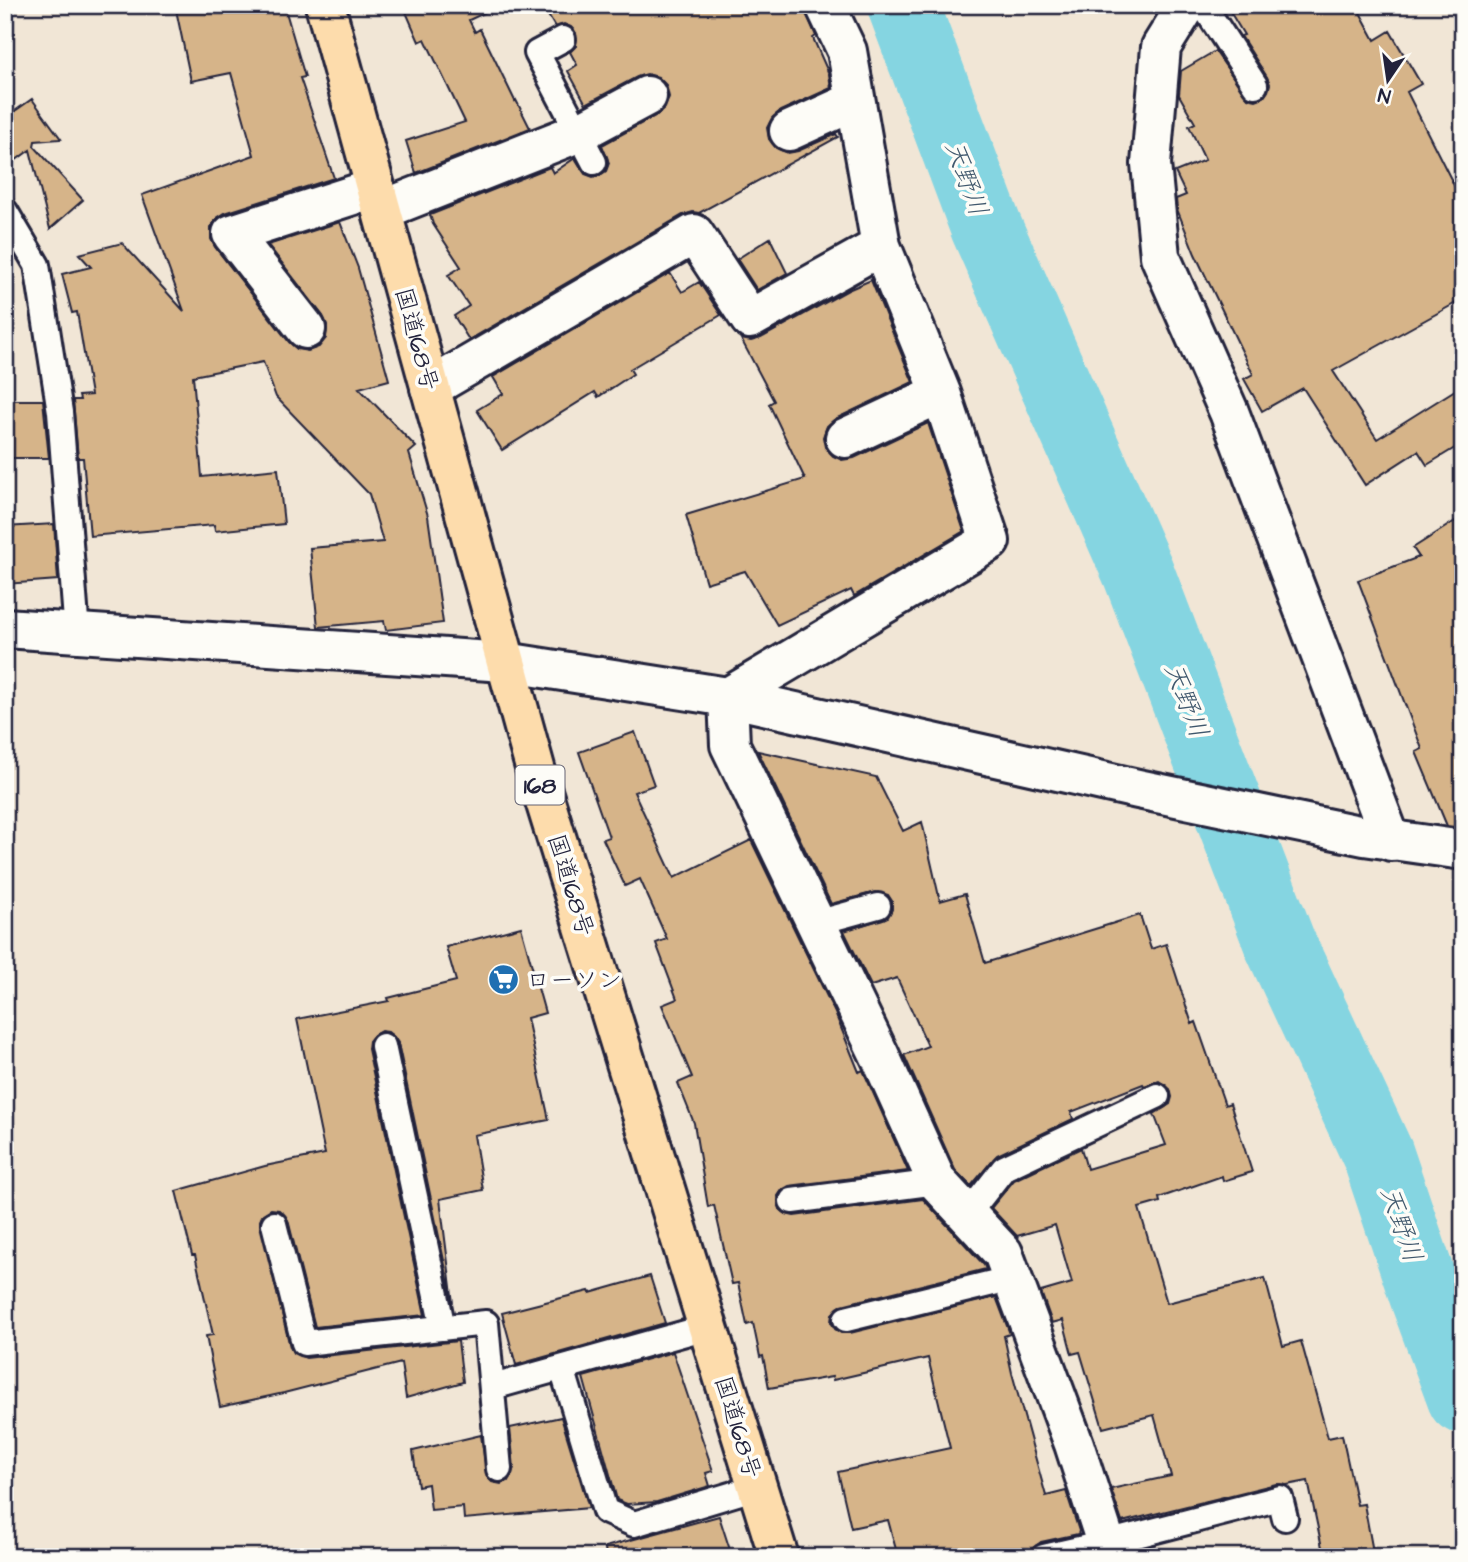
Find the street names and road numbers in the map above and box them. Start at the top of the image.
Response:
street label: 国道168号 [386,284,446,395]
road number: 168 [516,765,564,804]
street label: 国道168号 [538,830,602,941]
street label: 国道168号 [705,1372,769,1483]

